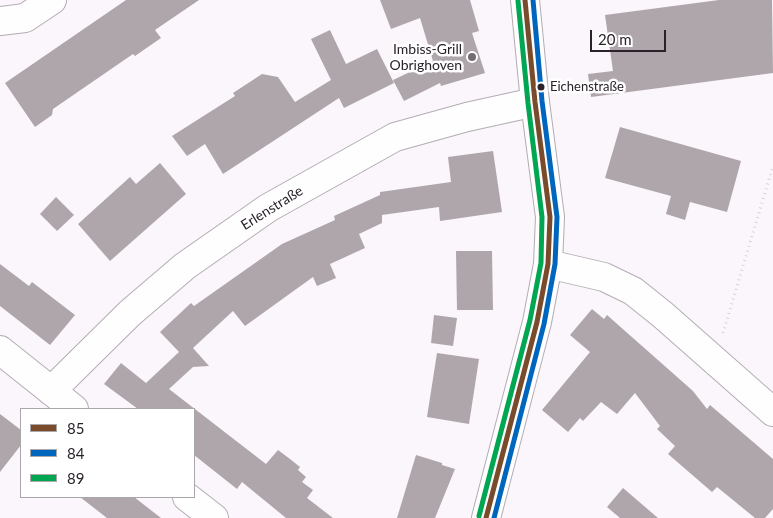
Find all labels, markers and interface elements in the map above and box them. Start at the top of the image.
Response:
scale bar [593,20,669,52]
text: 20 m [598,30,632,48]
place label: Imbiss-Grill Obrighoven [390,41,462,74]
marker: Imbiss-Grill Obrighoven [466,51,478,63]
place label: Eichenstraße [550,79,624,95]
marker: Eichenstraße [536,82,546,92]
street label: Erlenstraße [238,182,306,234]
legend [20,408,195,498]
text: 85 [67,419,84,437]
text: 84 [67,444,84,462]
text: 89 [67,469,84,487]

